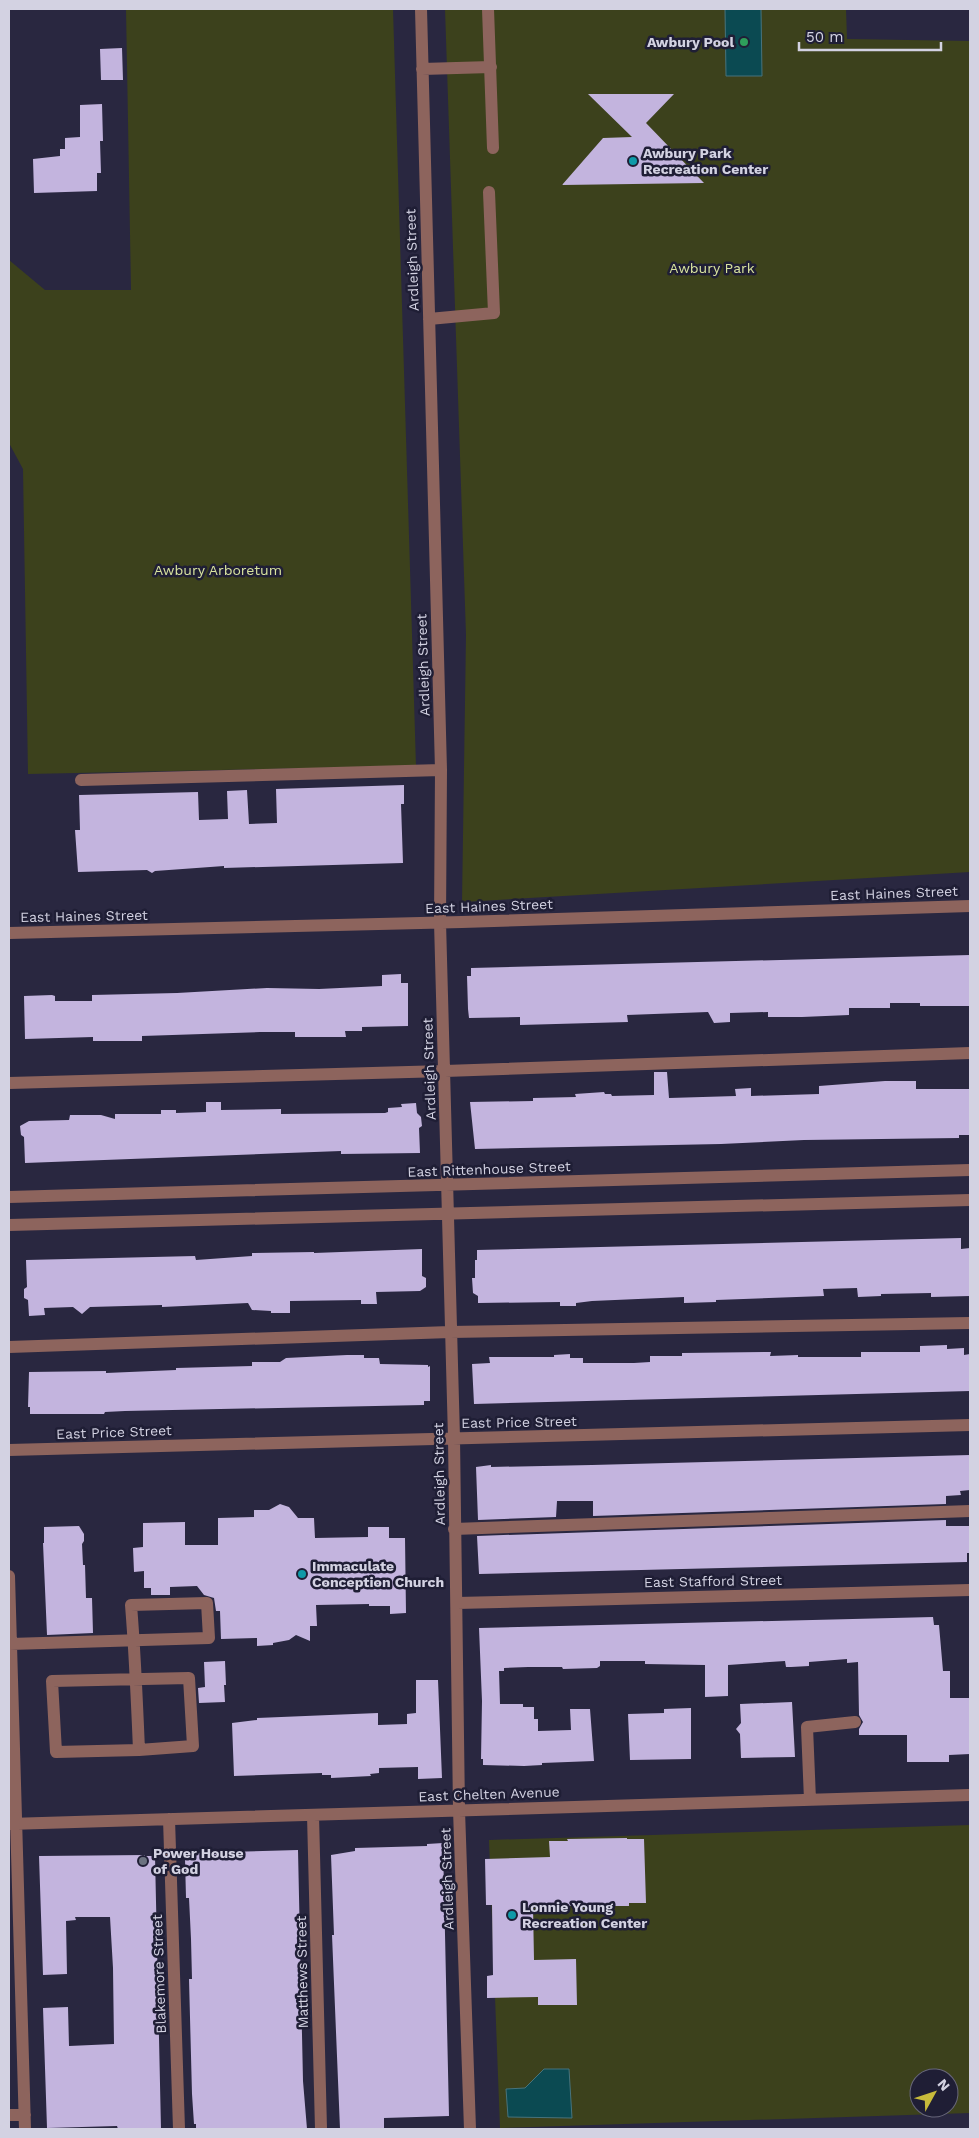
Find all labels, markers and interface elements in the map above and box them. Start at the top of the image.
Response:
scale bar [799,20,942,52]
text: 50 m [806,28,843,46]
place label: Awbury Pool [647,34,734,50]
marker: Awbury Pool [738,36,750,48]
place label: Awbury Park Recreation Center [643,145,768,177]
marker: Awbury Park Recreation Center [627,155,639,167]
street label: Ardleigh Street [402,208,422,312]
park label: Awbury Park [669,260,755,276]
park label: Awbury Arboretum [154,562,282,578]
street label: Ardleigh Street [413,613,433,717]
street label: East Haines Street [830,883,958,903]
street label: East Haines Street [425,896,553,916]
street label: East Haines Street [20,907,148,925]
street label: Ardleigh Street [419,1017,439,1121]
street label: East Rittenhouse Street [407,1158,571,1180]
street label: East Price Street [461,1413,577,1431]
street label: East Price Street [56,1422,172,1442]
street label: Ardleigh Street [430,1422,448,1525]
place label: Immaculate Conception Church [312,1558,444,1590]
marker: Immaculate Conception Church [296,1568,308,1580]
street label: East Stafford Street [644,1572,782,1590]
street label: East Chelten Avenue [418,1784,560,1804]
street label: Ardleigh Street [437,1827,457,1931]
place label: Power House of God [153,1845,244,1877]
marker: Power House of God [137,1855,149,1867]
place label: Lonnie Young Recreation Center [522,1899,647,1931]
marker: Lonnie Young Recreation Center [506,1909,518,1921]
street label: Blakemore Street [149,1914,169,2034]
street label: Matthews Street [293,1915,311,2029]
north arrow [909,2068,959,2118]
text: N [934,2076,953,2094]

